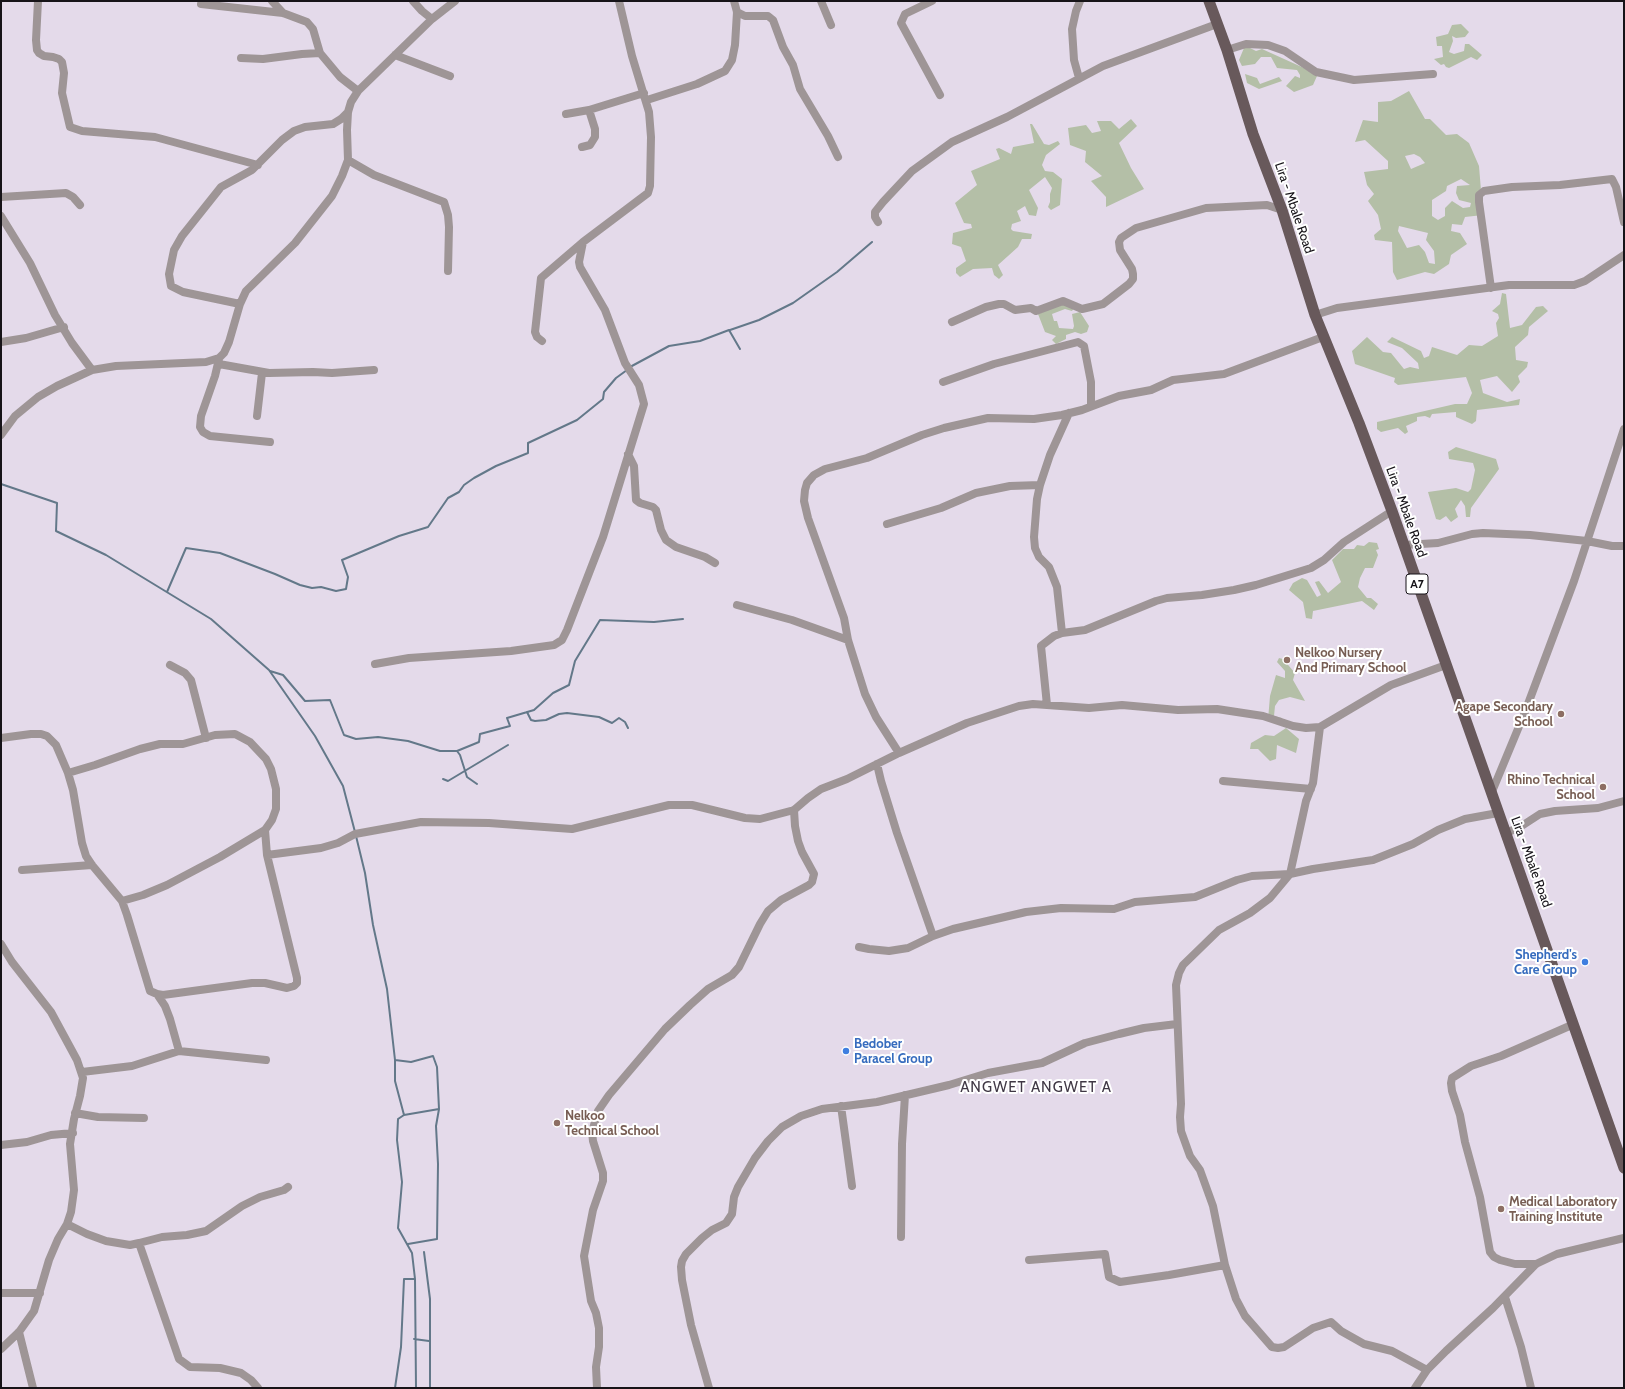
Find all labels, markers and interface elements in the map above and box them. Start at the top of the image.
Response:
street label: Lira - Mbale Road [1271,160,1317,256]
street label: Lira - Mbale Road [1382,464,1430,560]
road number: A7 [1406,574,1428,594]
place label: Nelkoo Nursery And Primary School [1295,645,1407,676]
marker: Nelkoo Nursery And Primary School [1282,655,1292,665]
place label: Agape Secondary School [1455,699,1553,730]
marker: Agape Secondary School [1556,709,1566,719]
place label: Rhino Technical School [1507,772,1595,803]
marker: Rhino Technical School [1598,782,1608,792]
street label: Lira - Mbale Road [1507,814,1555,910]
place label: Shepherd's Care Group [1514,947,1577,978]
marker: Shepherd's Care Group [1580,957,1590,967]
place label: Bedober Paracel Group [854,1036,932,1067]
marker: Bedober Paracel Group [841,1046,851,1056]
district label: ANGWET ANGWET A [960,1079,1112,1097]
place label: Nelkoo Technical School [565,1108,659,1139]
marker: Nelkoo Technical School [552,1118,562,1128]
place label: Medical Laboratory Training Institute [1509,1194,1617,1225]
marker: Medical Laboratory Training Institute [1496,1204,1506,1214]

